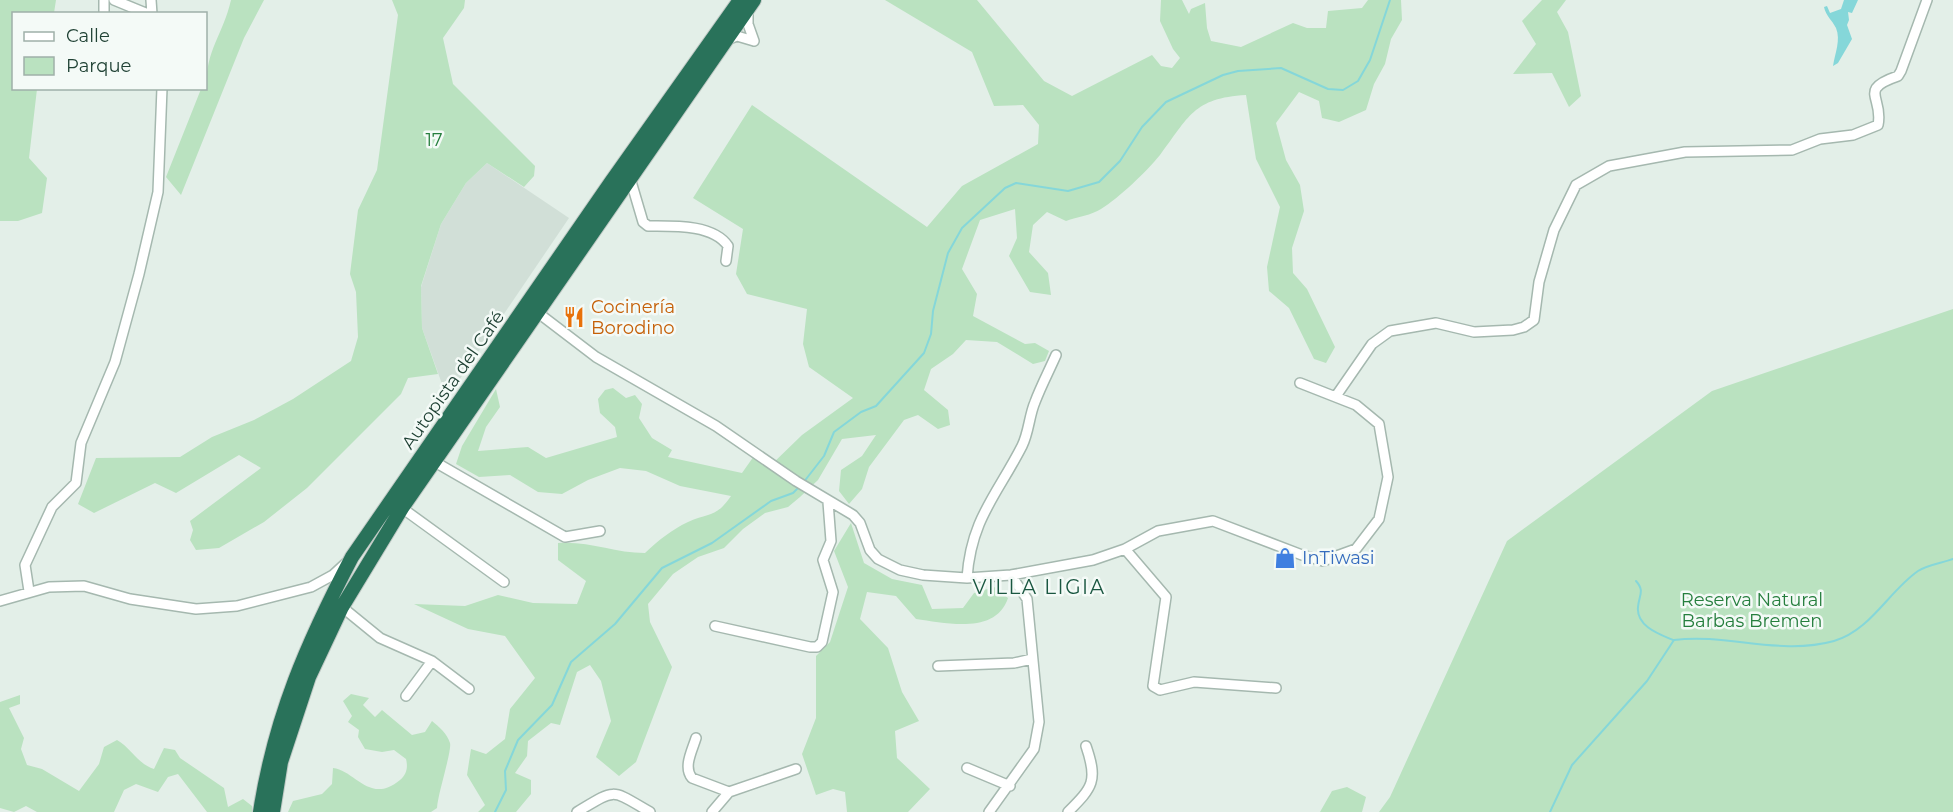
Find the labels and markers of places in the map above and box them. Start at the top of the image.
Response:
place label: Cocinería Borodino [591,296,675,339]
restaurant icon: Cocinería Borodino [562,305,586,329]
shop icon: InTiwasi [1273,546,1297,570]
place label: InTiwasi [1302,547,1375,569]

